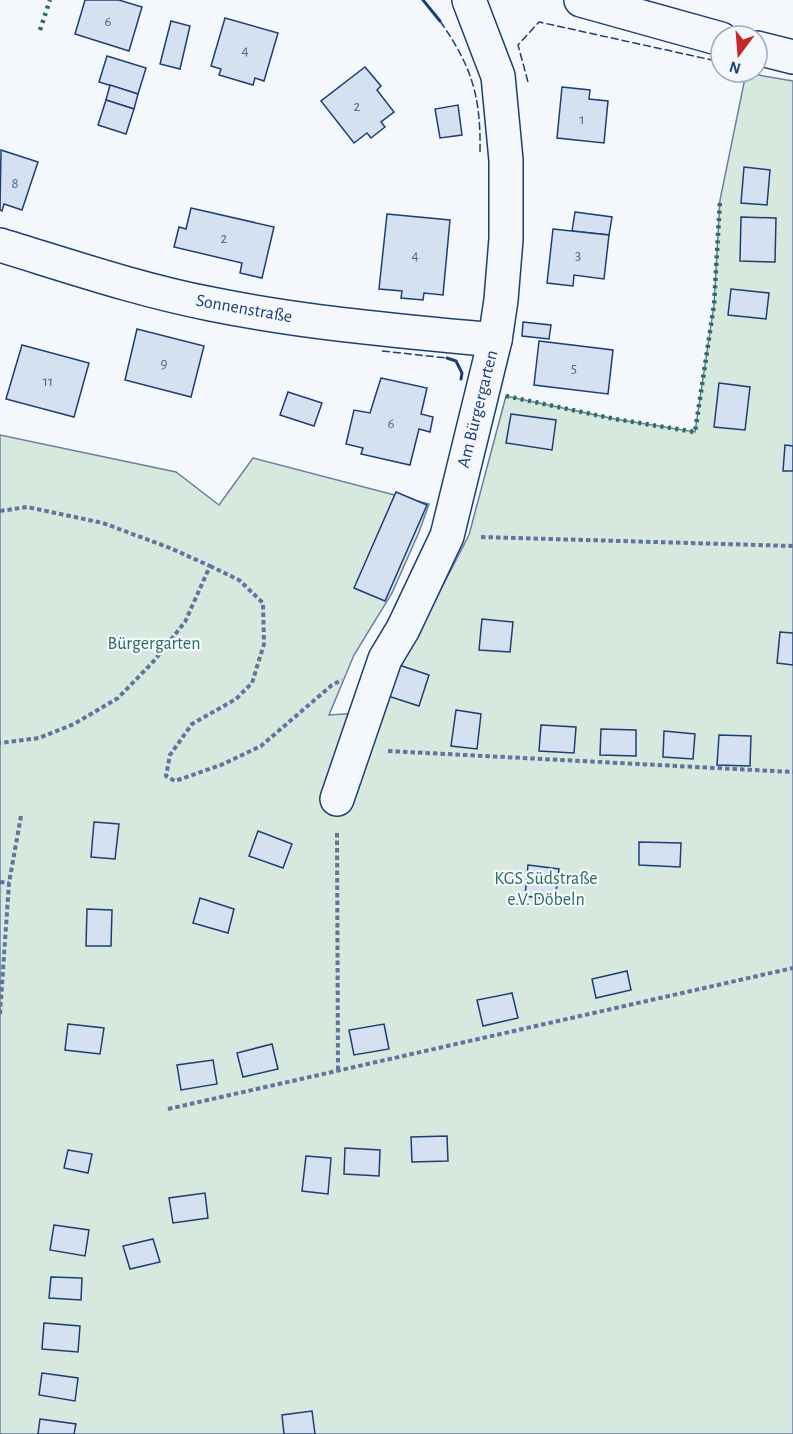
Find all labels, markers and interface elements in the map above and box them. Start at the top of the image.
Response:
house number: 6 [104,14,112,29]
north arrow [709,24,769,84]
house number: 4 [241,43,249,58]
text: N [728,58,743,77]
house number: 2 [354,99,361,114]
house number: 1 [579,112,585,127]
house number: 8 [11,176,19,191]
house number: 2 [221,231,228,246]
house number: 4 [411,248,419,263]
house number: 3 [575,248,581,263]
street label: Sonnenstraße [194,292,294,326]
street label: Am Bürgergarten [455,348,501,470]
house number: 9 [160,356,168,371]
house number: 5 [571,361,577,376]
house number: 11 [43,374,53,389]
house number: 6 [387,416,395,431]
park label: Bürgergarten [108,635,200,653]
park label: KGS Südstraße e.V. Döbeln [494,870,598,909]

